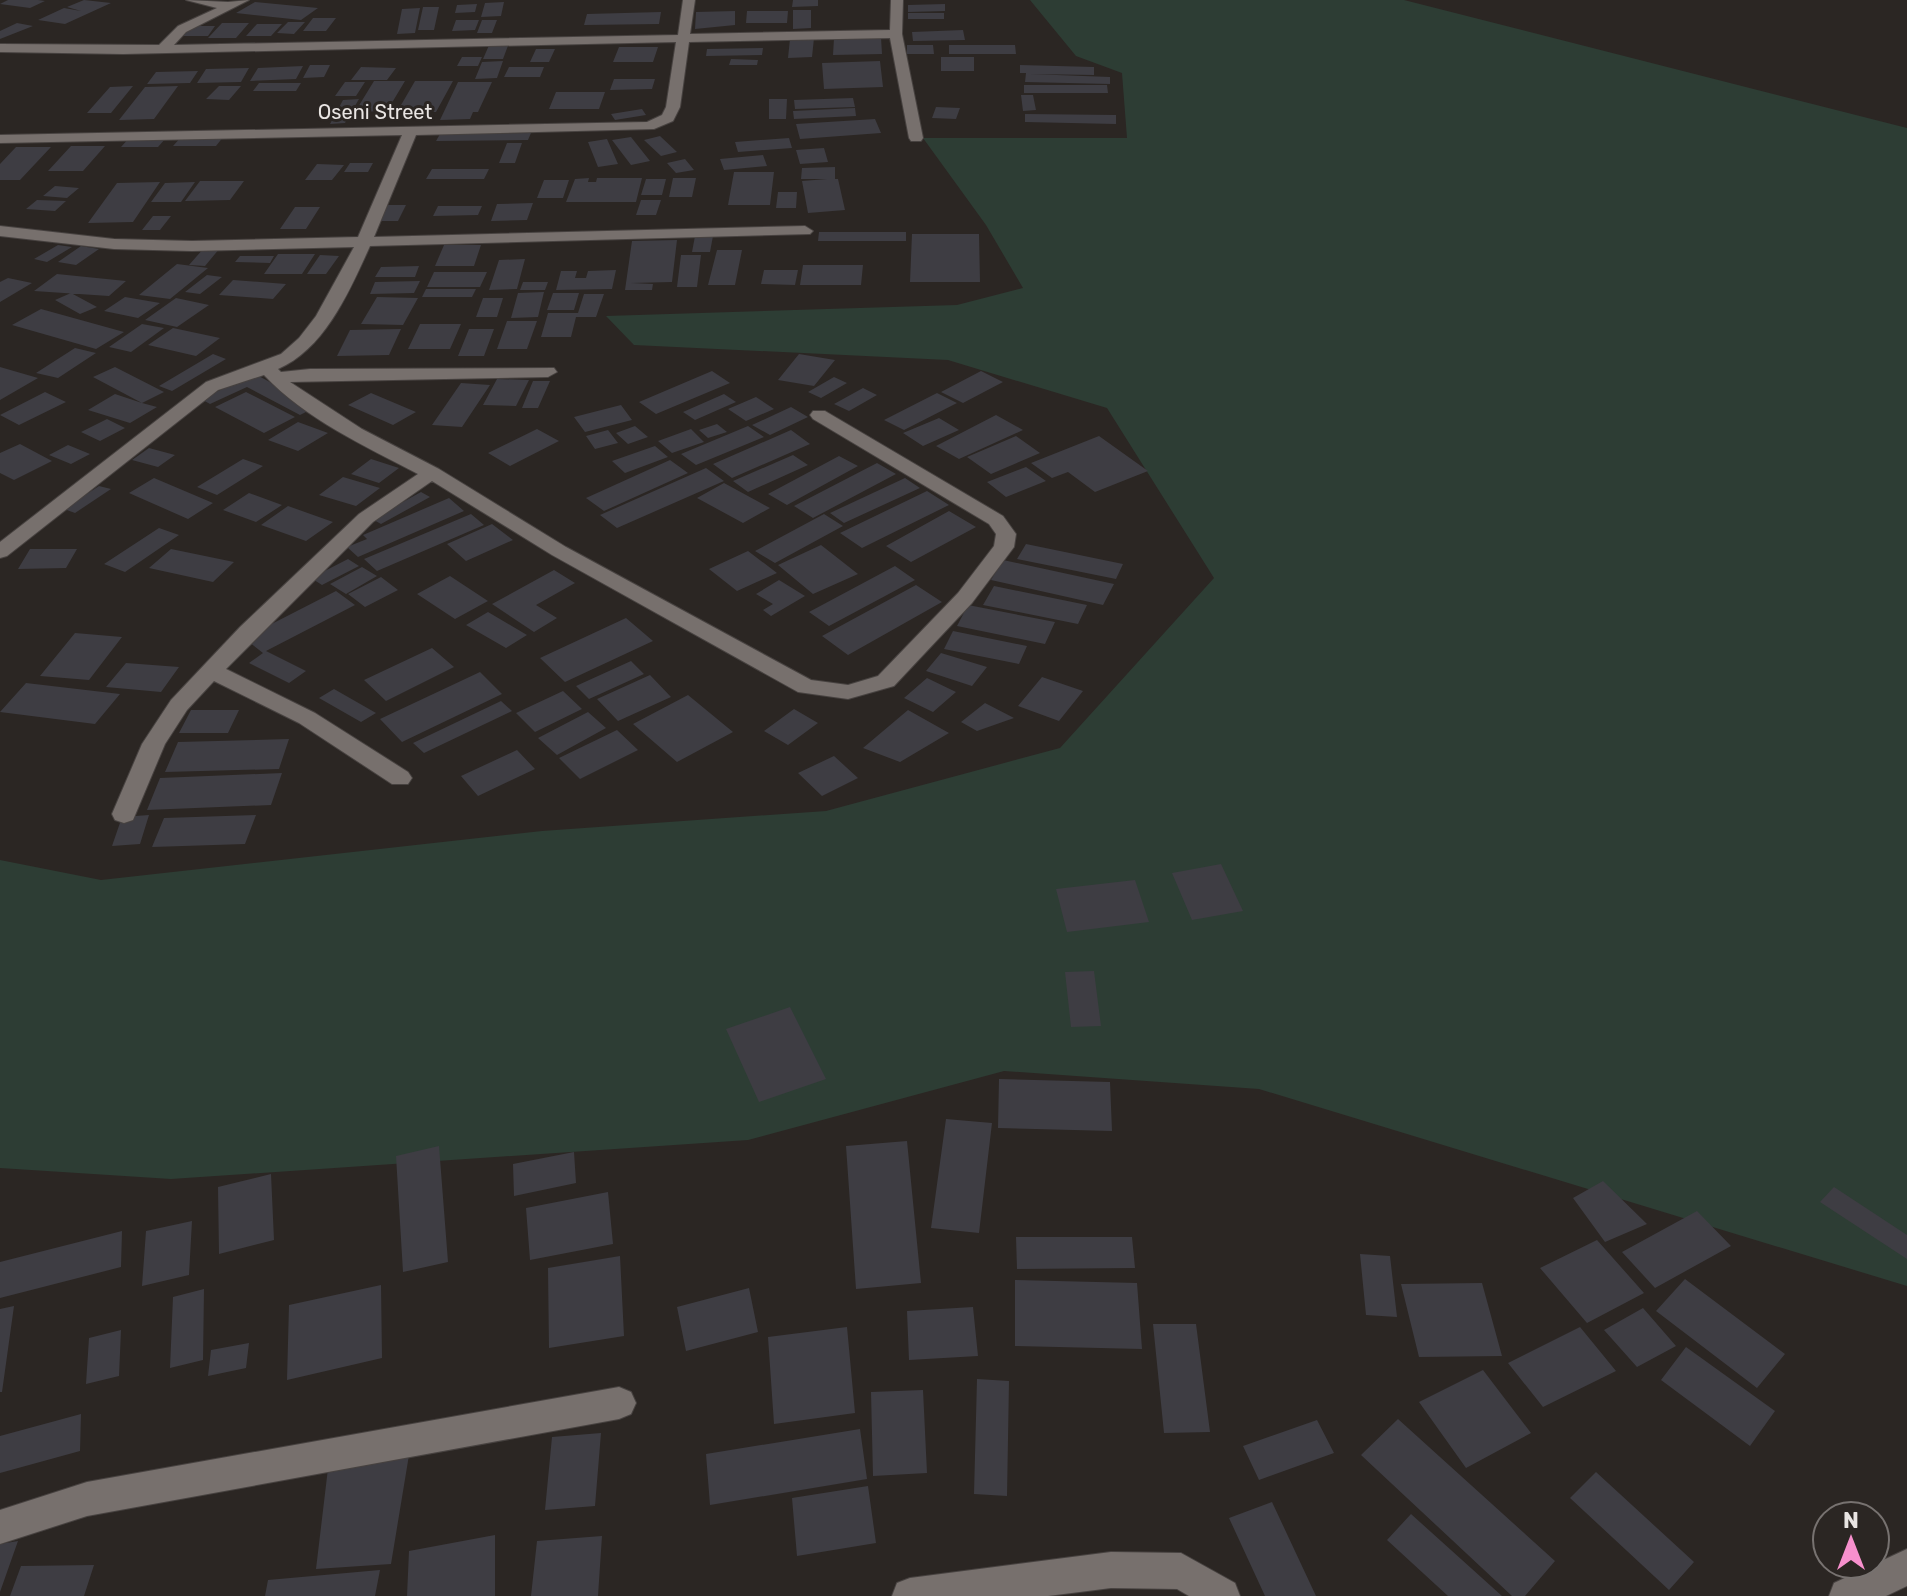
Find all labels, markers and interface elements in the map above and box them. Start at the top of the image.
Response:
street label: Oseni Street [318,100,432,124]
north arrow [1811,1500,1891,1580]
text: N [1843,1507,1859,1534]

